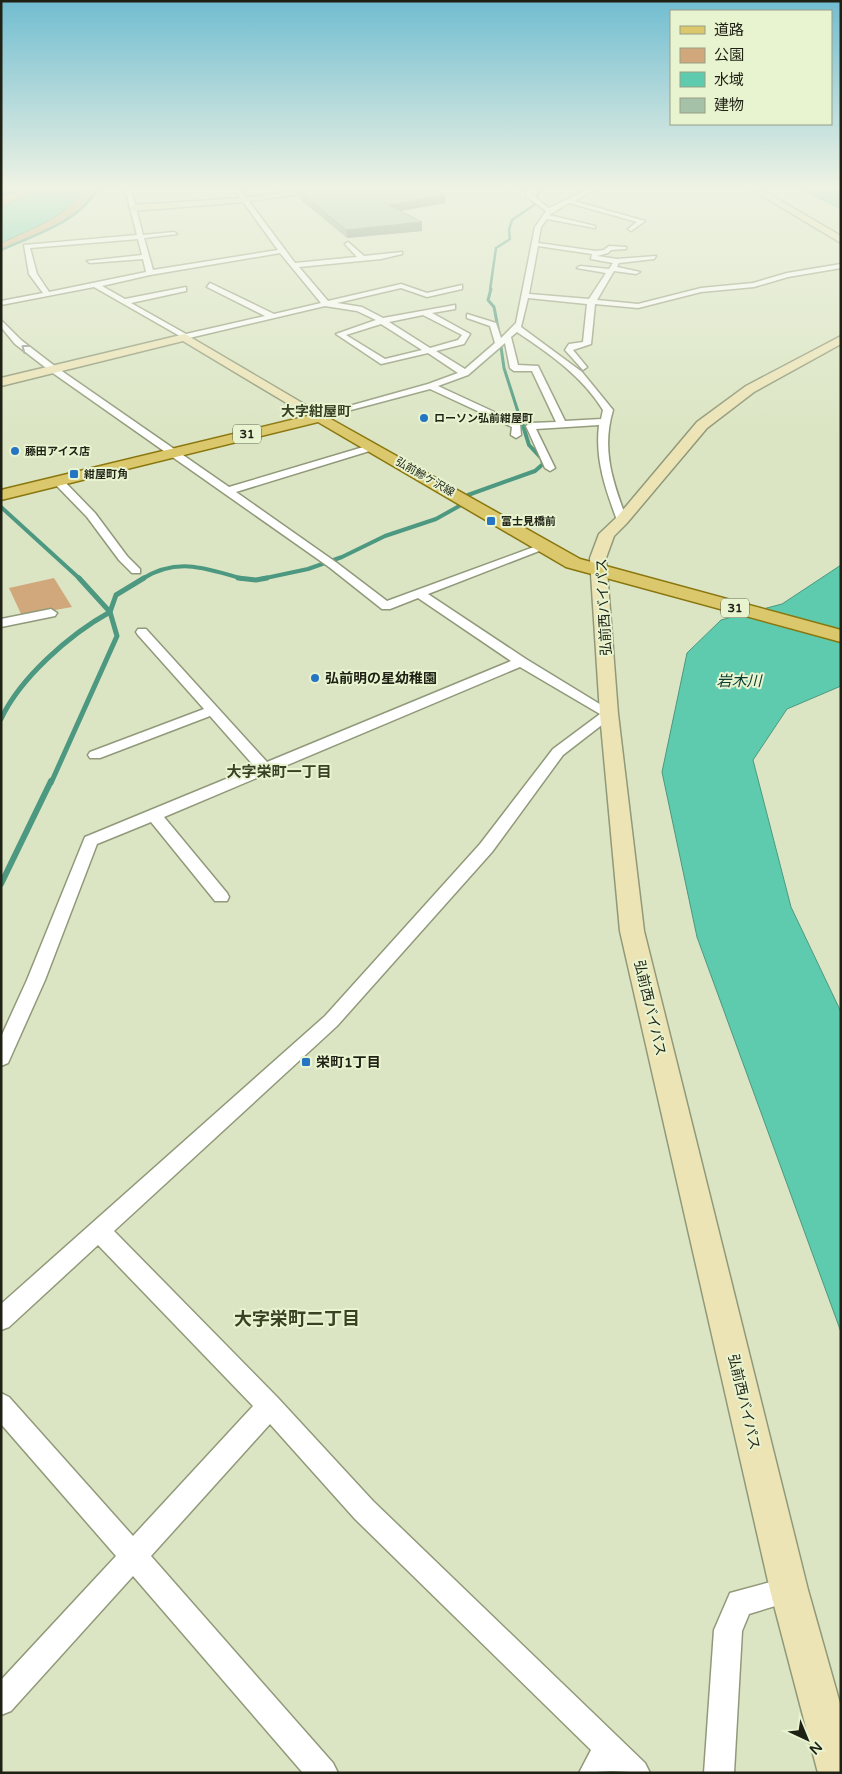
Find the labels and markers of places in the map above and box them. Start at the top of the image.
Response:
marker: ローソン弘前紺屋町 [418,412,430,424]
place label: ローソン弘前紺屋町 [434,412,533,425]
marker: 藤田アイス店 [9,445,21,457]
place label: 藤田アイス店 [25,445,90,458]
marker: 紺屋町角 [68,468,80,480]
place label: 紺屋町角 [84,468,128,481]
marker: 富士見橋前 [485,515,497,527]
place label: 富士見橋前 [501,515,556,528]
place label: 弘前明の星幼稚園 [325,670,437,687]
marker: 弘前明の星幼稚園 [309,672,321,684]
place label: 栄町1丁目 [316,1054,381,1071]
marker: 栄町1丁目 [300,1056,312,1068]

